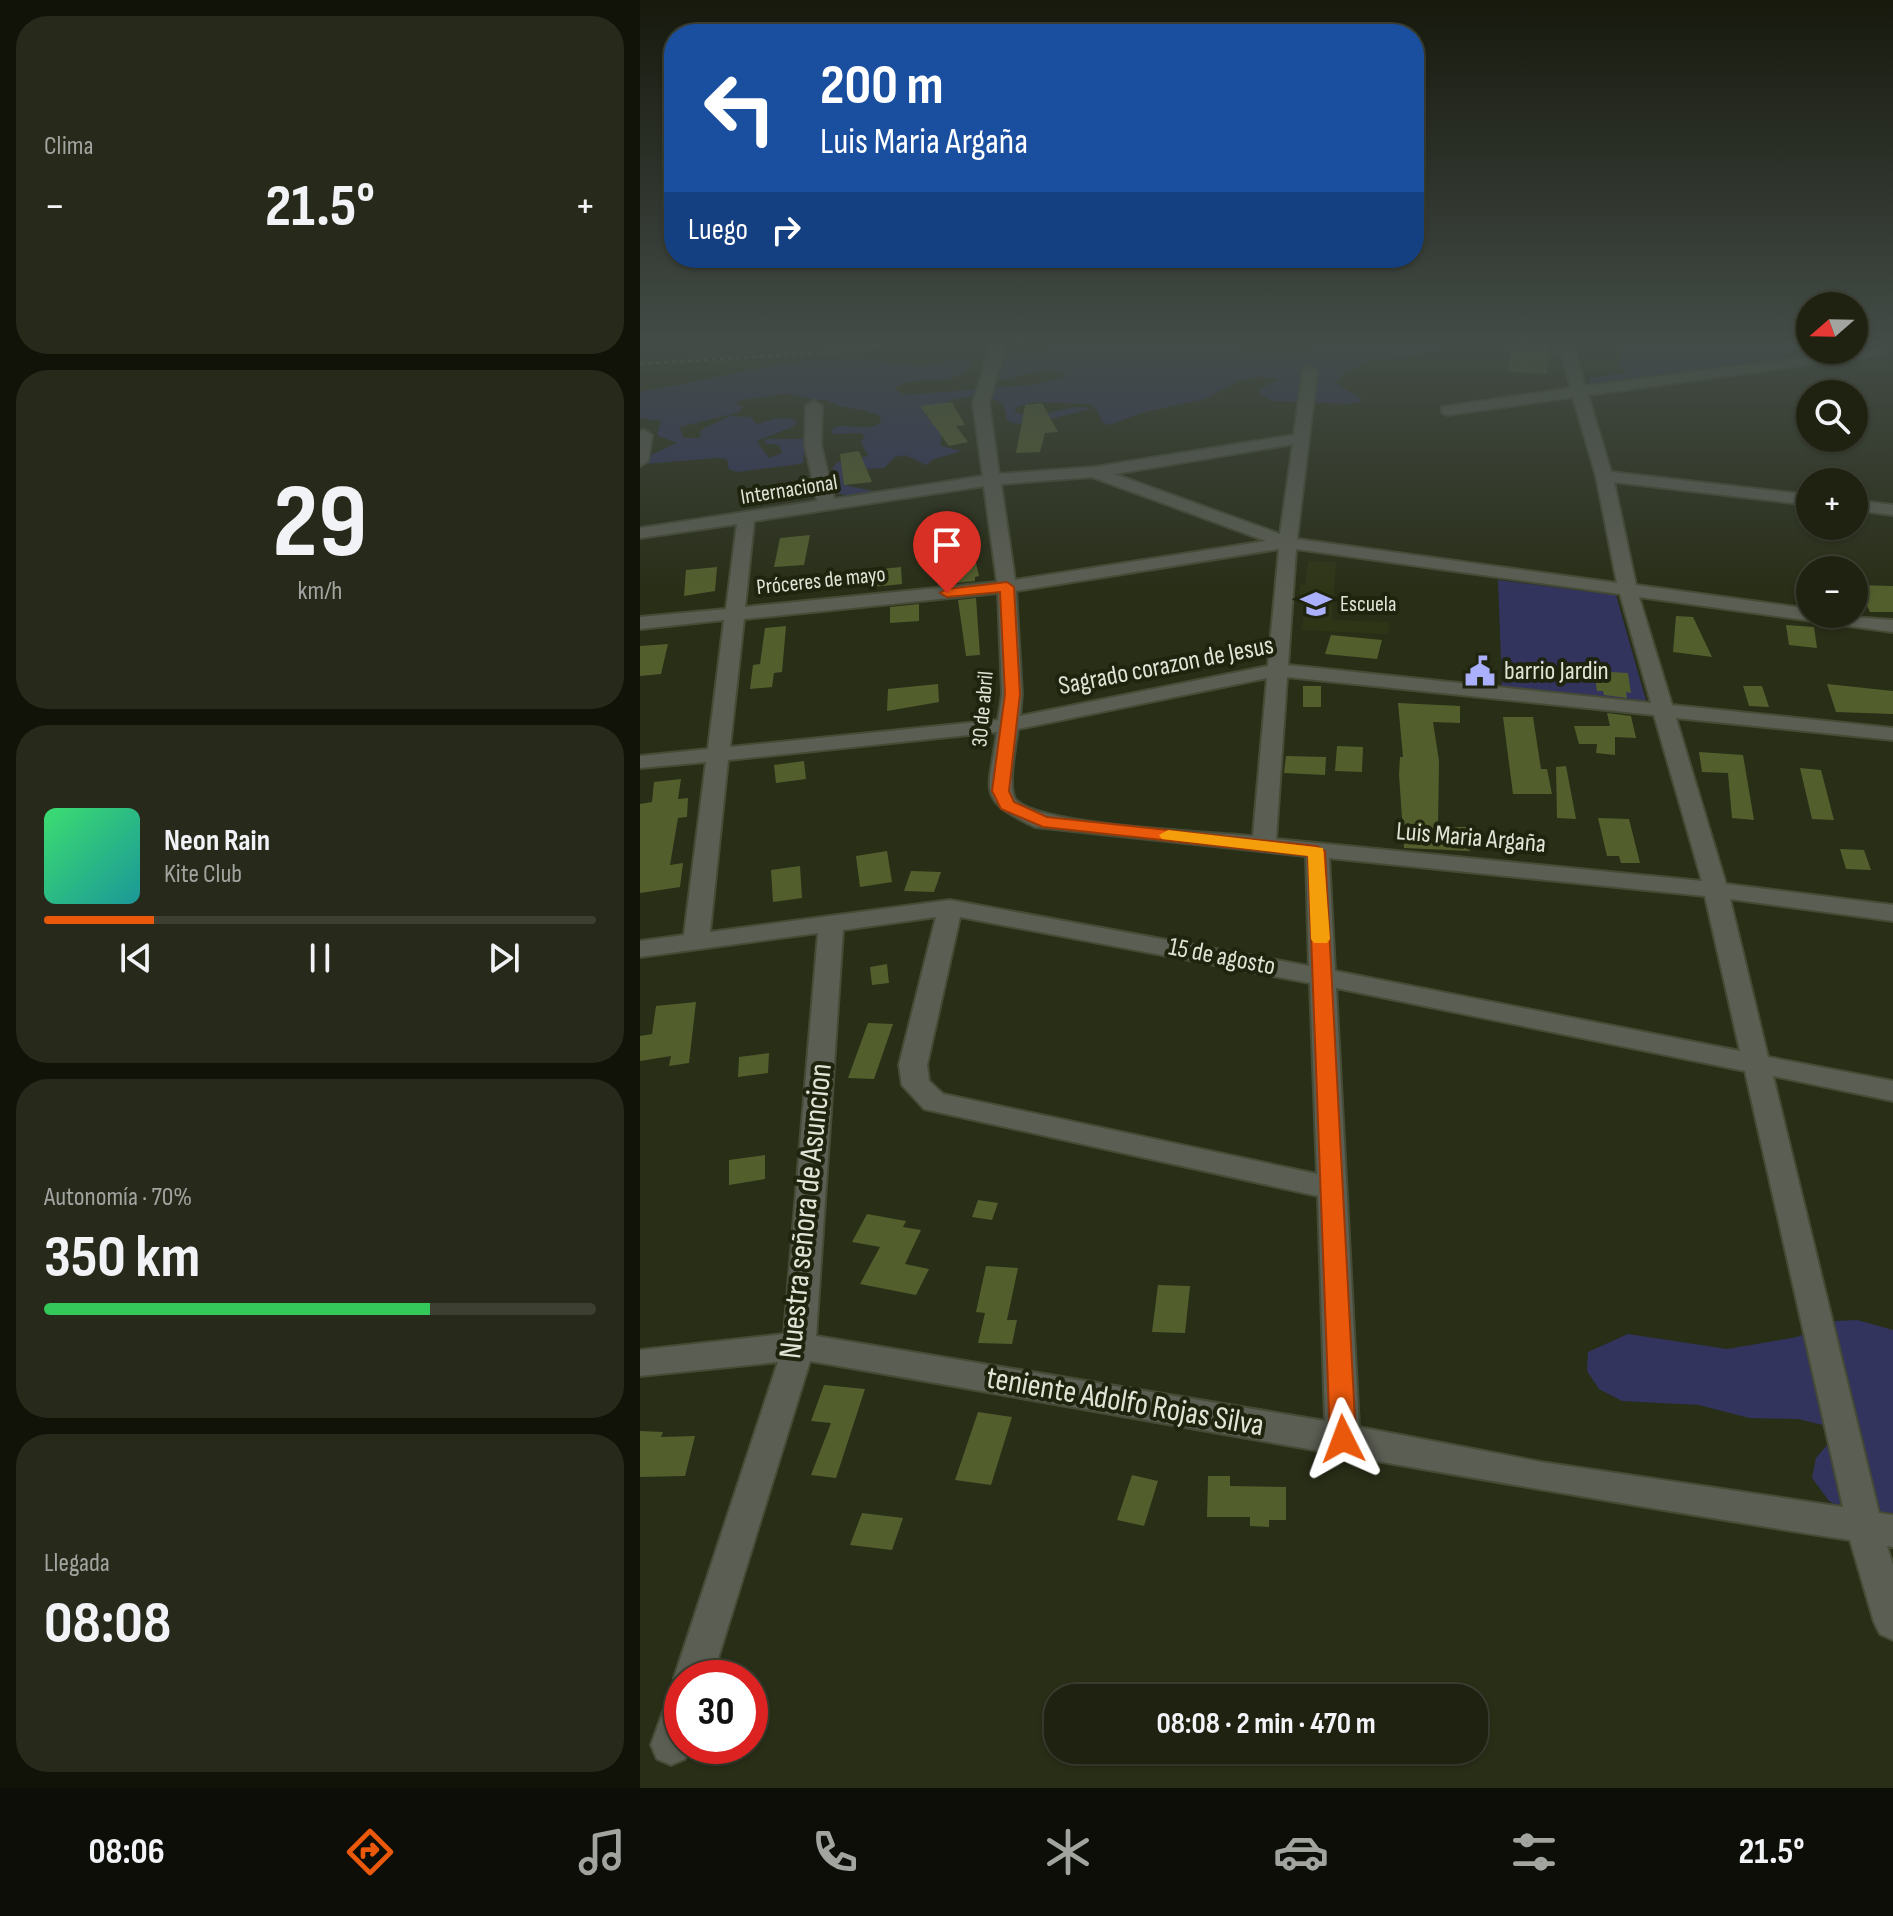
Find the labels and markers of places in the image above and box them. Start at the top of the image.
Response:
pin [913,511,981,593]
school or university icon: Escuela [1299,587,1333,621]
place label: Escuela [1340,591,1396,618]
public building icon: barrio Jardin [1463,654,1497,688]
place label: barrio Jardin [1504,656,1609,687]

